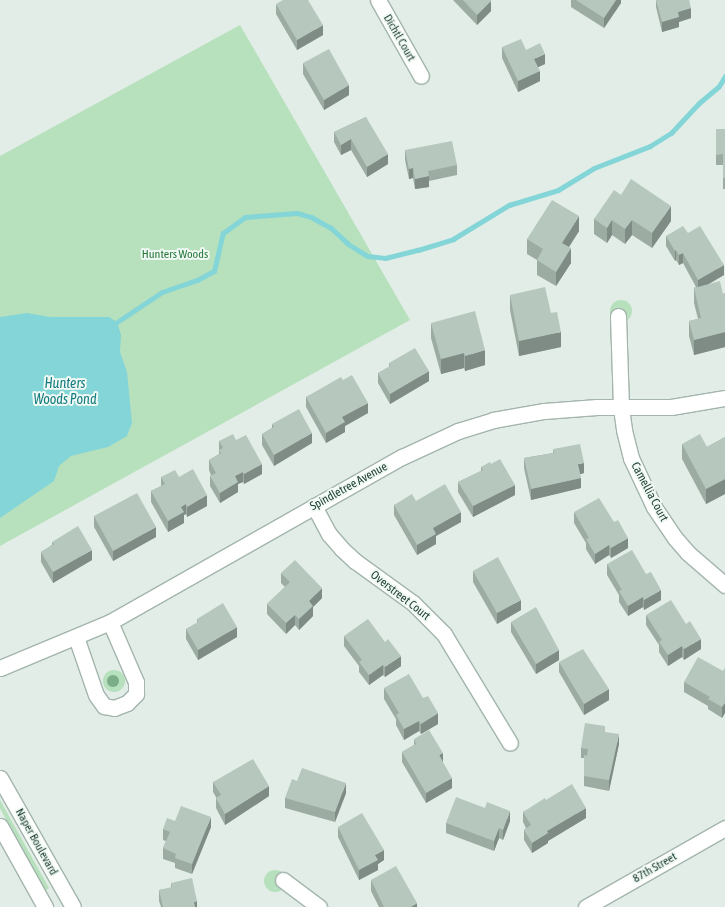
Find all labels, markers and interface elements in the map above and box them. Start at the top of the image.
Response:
street label: Dichtl Court [380,12,418,64]
park label: Hunters Woods [142,248,208,262]
water label: Hunters Woods Pond [33,375,97,408]
street label: Spindletree Avenue [308,460,390,514]
street label: Camellia Court [627,460,671,524]
street label: Overstreet Court [367,568,433,624]
street label: Naper Boulevard [12,806,60,878]
street label: 87th Street [630,850,680,886]

